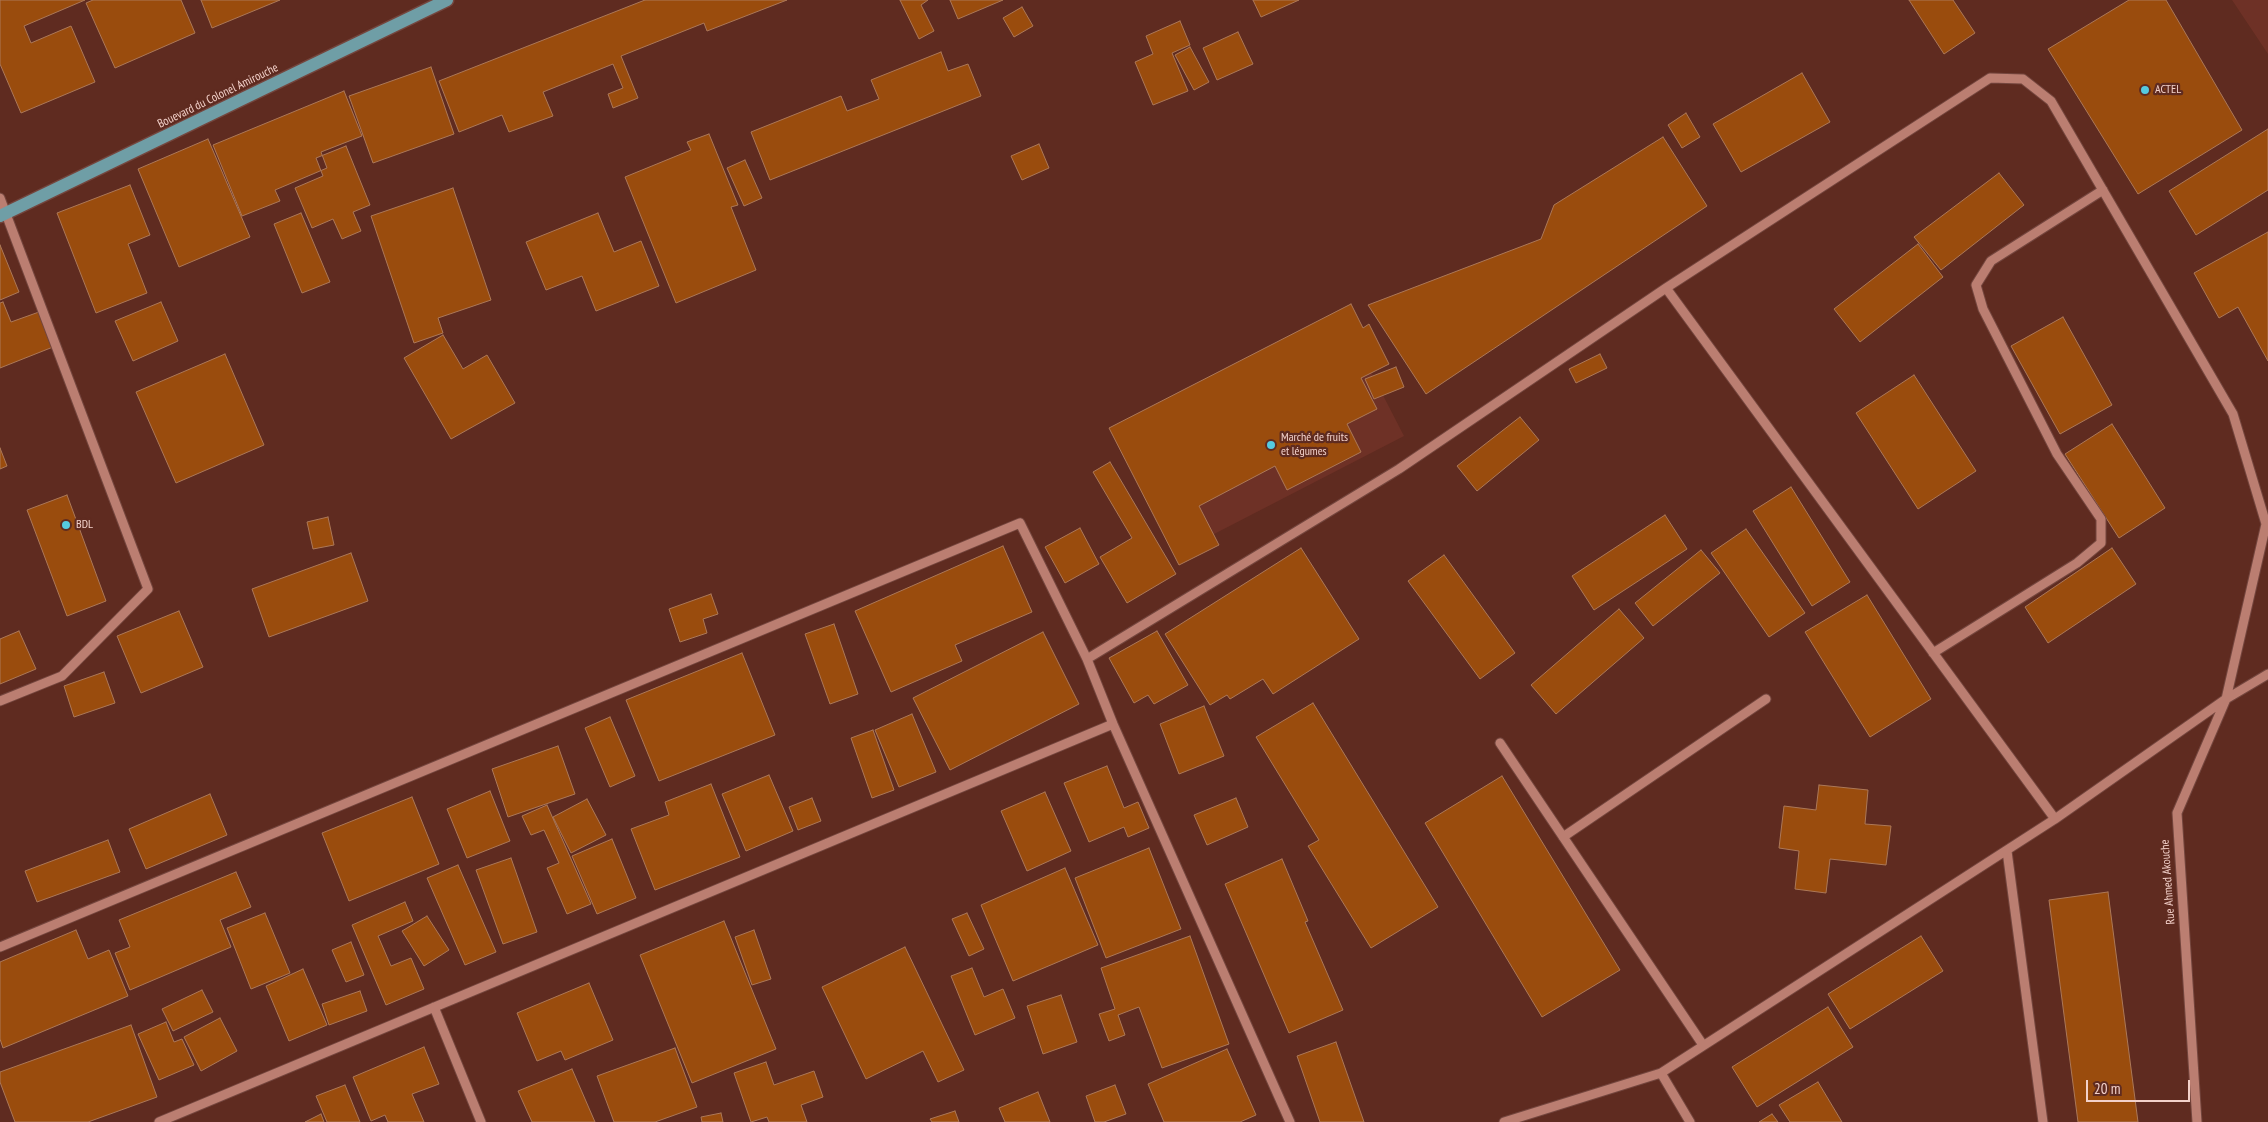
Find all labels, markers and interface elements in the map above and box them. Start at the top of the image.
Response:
street label: Bouevard du Colonel Amirouche [155,61,281,131]
place label: ACTEL [2155,83,2181,97]
marker: ACTEL [2139,84,2151,96]
place label: Marché de fruits et légumes [1281,431,1348,459]
marker: Marché de fruits et légumes [1265,439,1277,451]
place label: BDL [76,518,93,532]
marker: BDL [60,519,72,531]
street label: Rue Ahmed Akouche [2158,839,2178,925]
scale bar [2088,1070,2192,1102]
text: 20 m [2094,1079,2120,1098]

